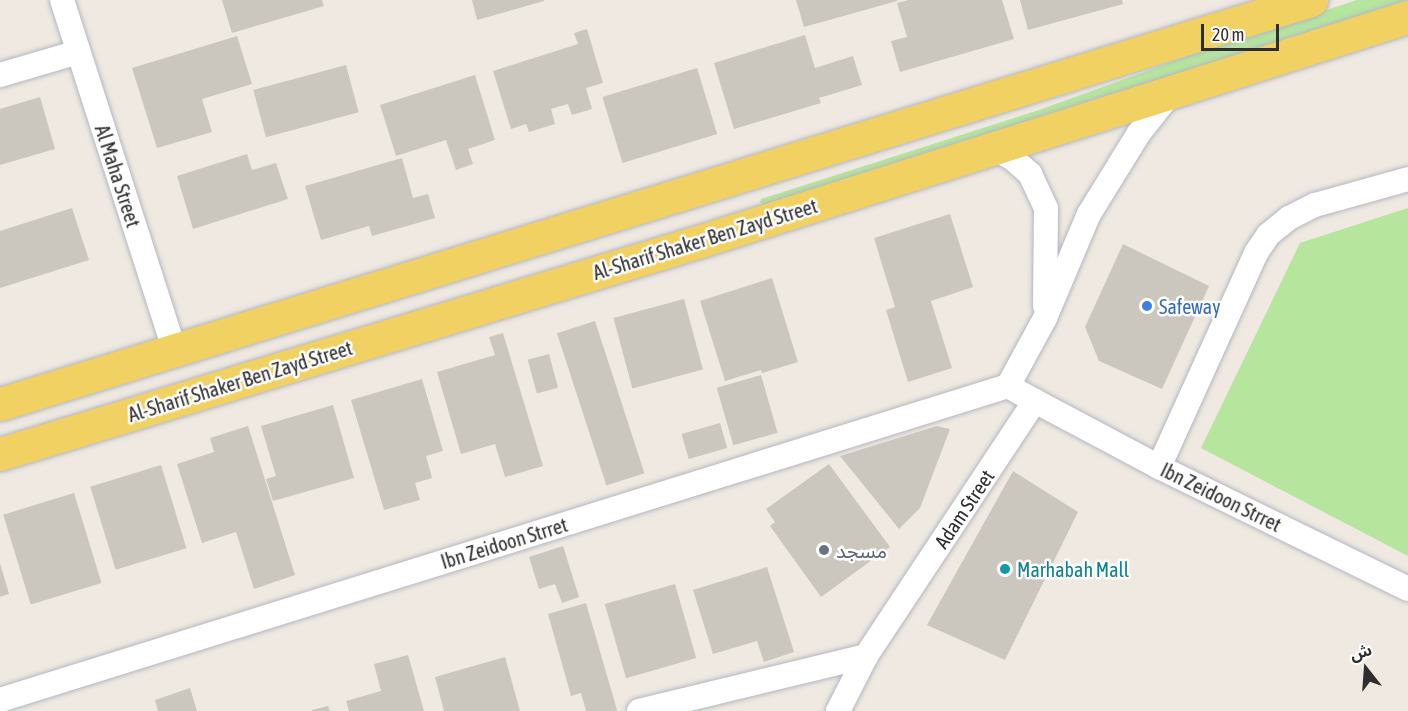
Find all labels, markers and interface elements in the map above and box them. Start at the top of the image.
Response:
scale bar [1204,12,1282,50]
text: 20 m [1212,24,1244,45]
street label: Al Maha Street [90,122,146,230]
street label: Al-Sharif Shaker Ben Zayd Street [590,193,820,285]
place label: Safeway [1159,294,1220,318]
marker: Safeway [1140,299,1154,313]
street label: Al-Sharif Shaker Ben Zayd Street [125,335,355,427]
street label: Ibn Zeidoon Strret [1157,457,1285,537]
street label: Adam Street [929,465,999,553]
street label: Ibn Zeidoon Strret [438,512,570,574]
place label: مسجد [836,538,887,562]
marker: مسجد [817,543,831,557]
place label: Marhabah Mall [1017,557,1129,581]
marker: Marhabah Mall [998,562,1012,576]
north arrow [1336,639,1396,699]
text: ش [1348,640,1374,664]

